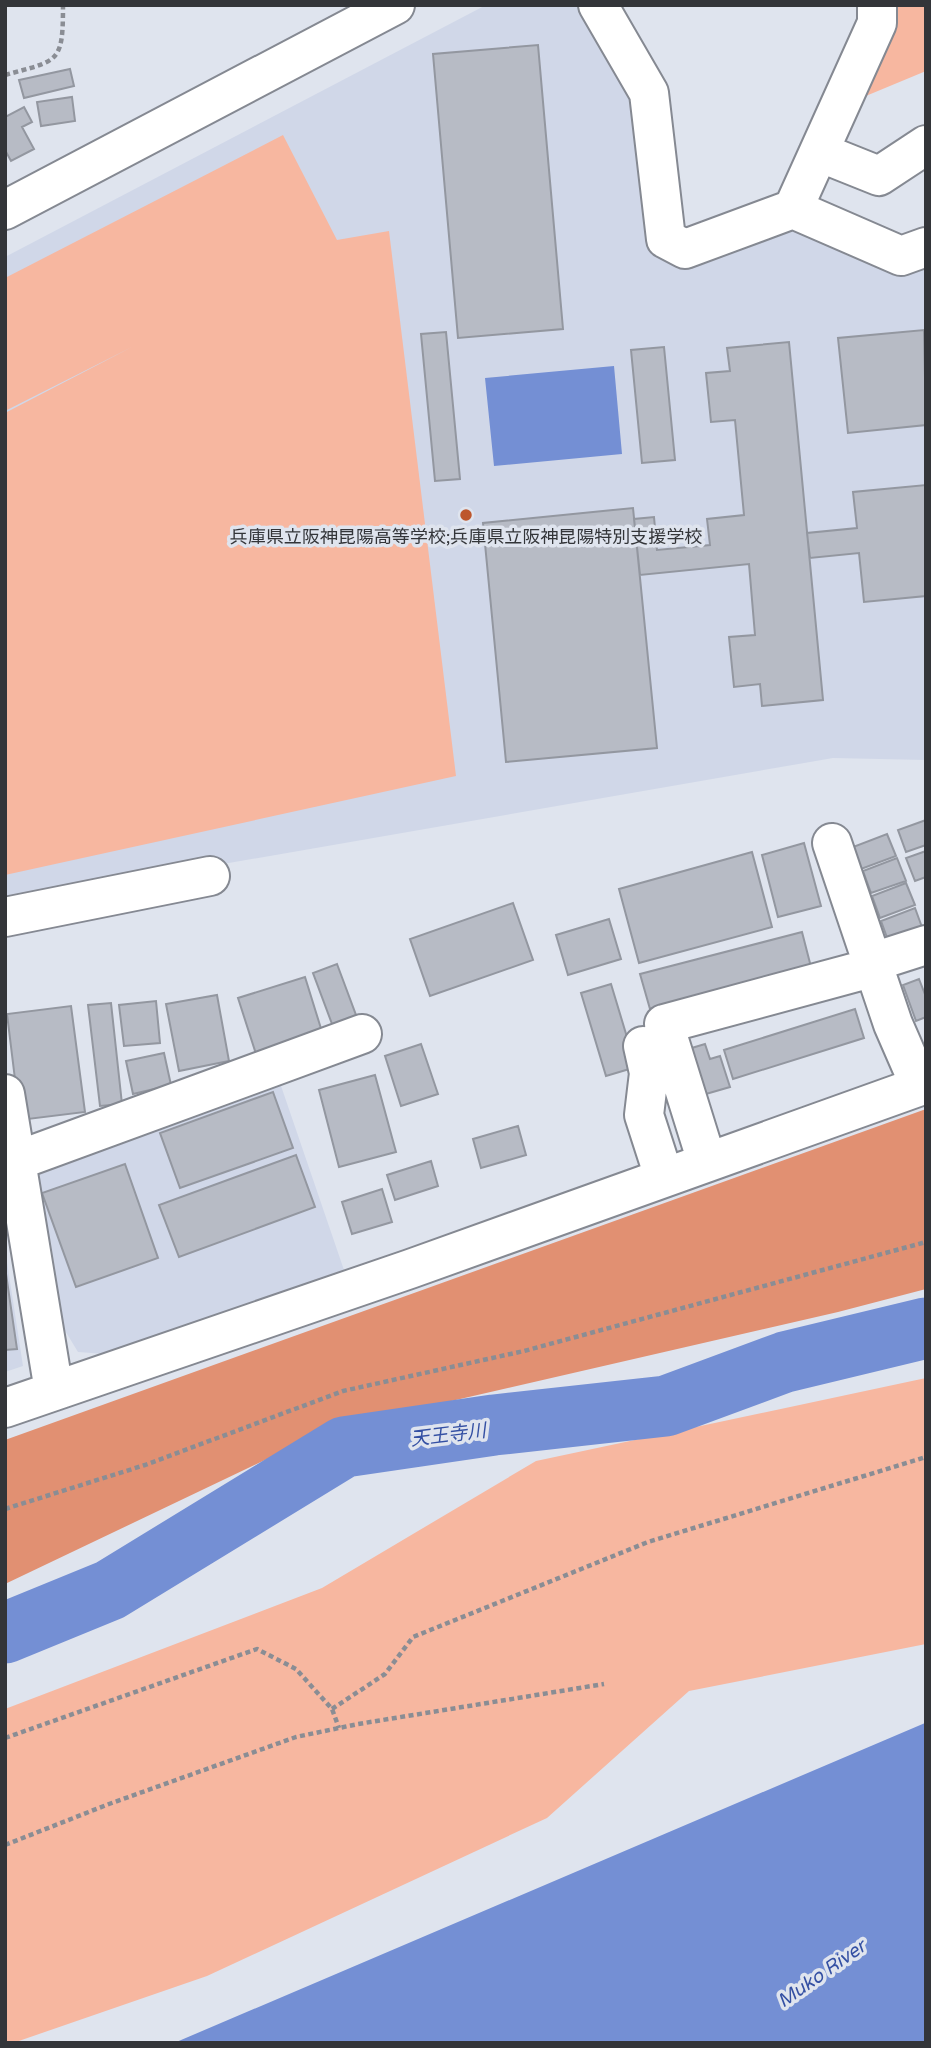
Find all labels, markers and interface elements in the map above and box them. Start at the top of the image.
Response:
marker: 兵庫県立阪神昆陽高等学校;兵庫県立阪神昆陽特別支援学校 [458,507,474,523]
place label: 兵庫県立阪神昆陽高等学校;兵庫県立阪神昆陽特別支援学校 [230,526,702,548]
water label: 天王寺川 [409,1419,489,1451]
water label: Muko River [773,1934,872,2012]

